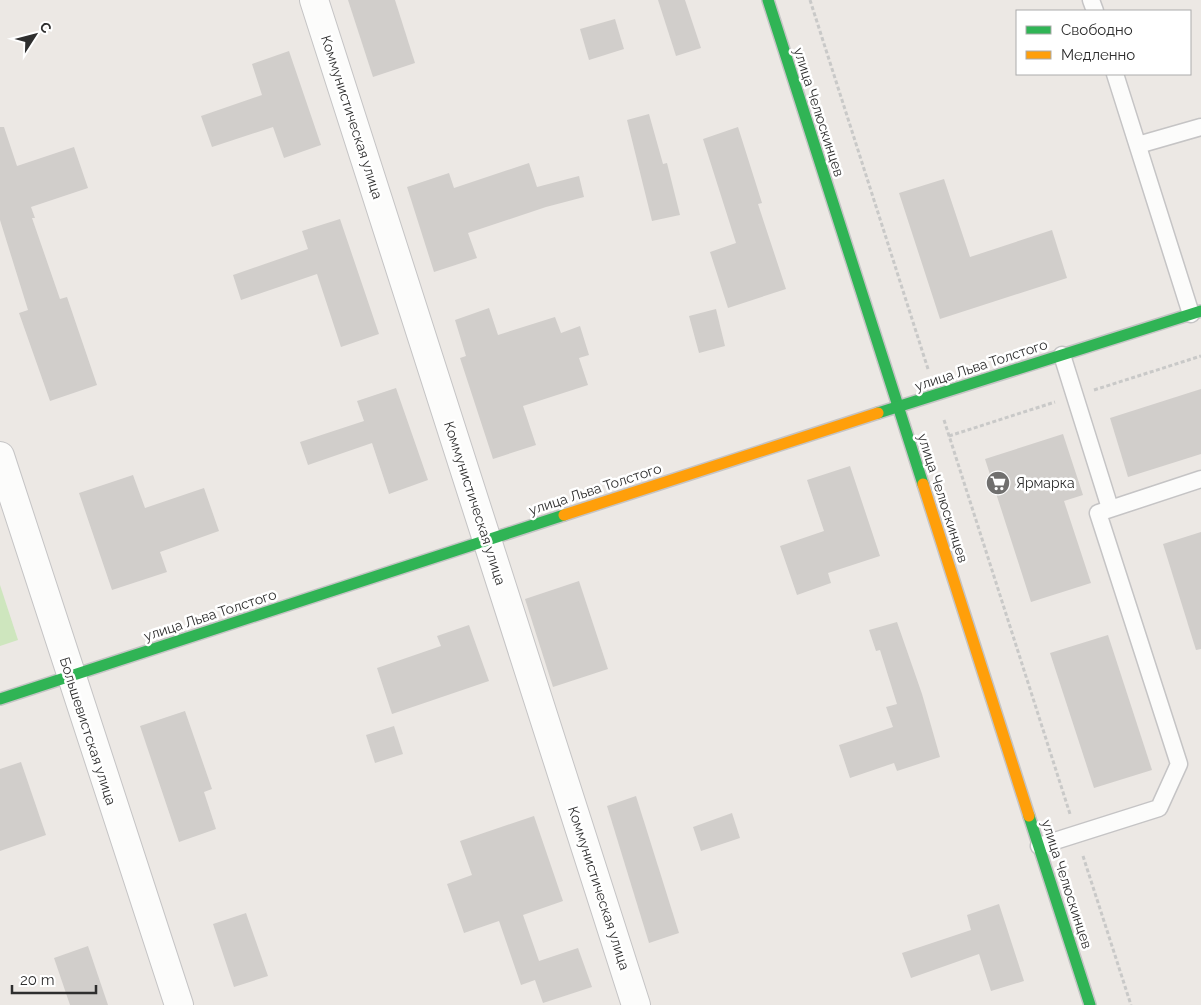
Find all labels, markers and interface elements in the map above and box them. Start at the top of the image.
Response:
north arrow [10,10,60,60]
legend [1016,10,1191,75]
text: С [36,19,55,36]
text: Свободно [1061,21,1133,39]
street label: Коммунистическая улица [318,33,386,201]
street label: улица Челюскинцев [791,46,847,178]
text: Медленно [1061,46,1135,64]
street label: улица Льва Толстого [913,336,1049,394]
street label: Коммунистическая улица [441,419,509,587]
street label: улица Челюскинцев [915,432,971,564]
street label: улица Льва Толстого [527,460,663,518]
supermarket icon: Ярмарка [985,470,1011,496]
place label: Ярмарка [1016,475,1075,491]
street label: улица Льва Толстого [142,586,278,644]
street label: Большевистская улица [57,655,119,807]
street label: Коммунистическая улица [565,804,633,972]
street label: улица Челюскинцев [1039,818,1095,950]
scale bar [12,962,96,994]
text: 20 m [20,971,55,989]

